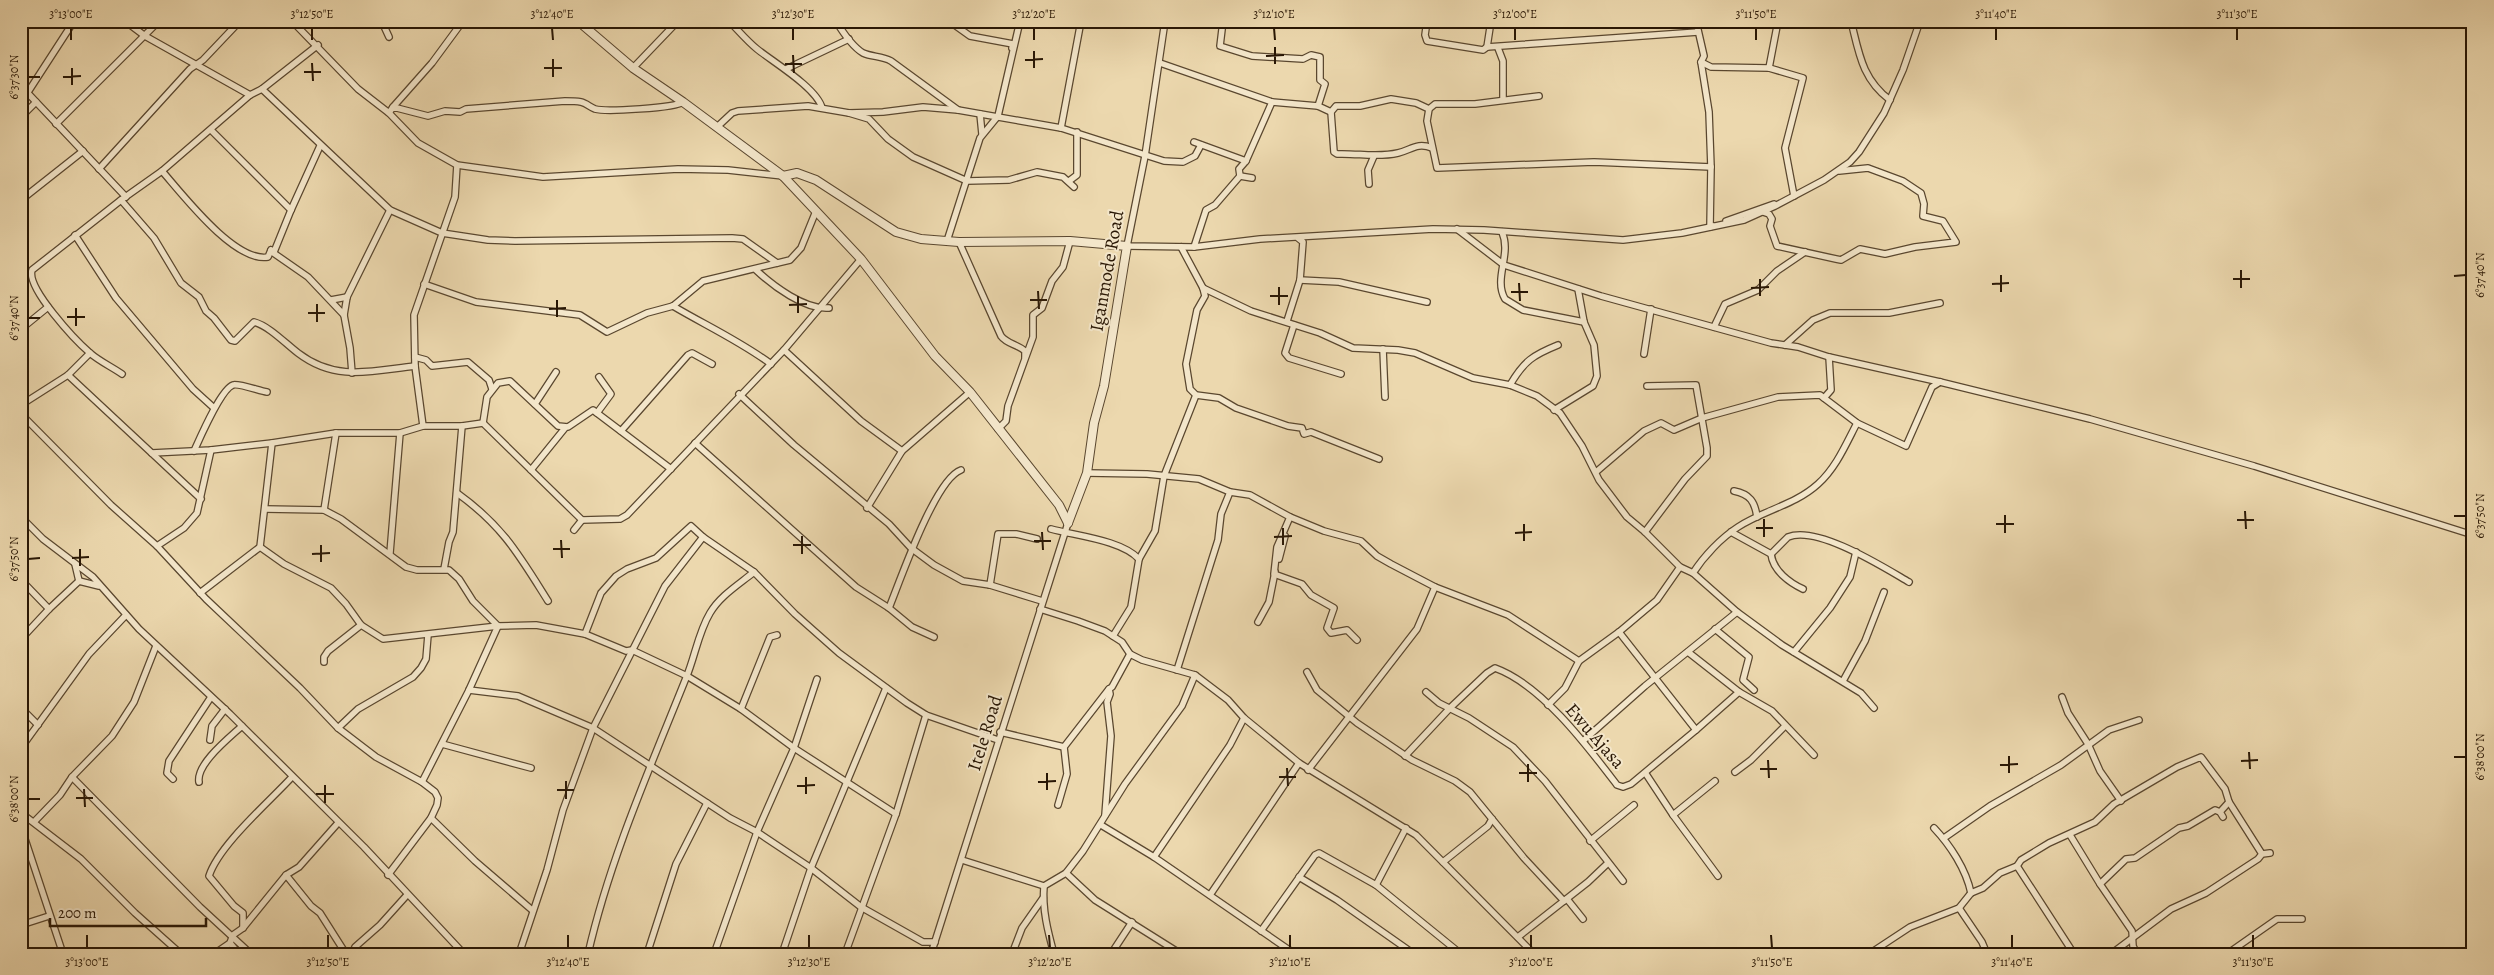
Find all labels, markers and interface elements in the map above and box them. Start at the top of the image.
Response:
text: 3°13'00"E [49,6,93,22]
text: 3°12'50"E [291,6,333,22]
text: 3°12'40"E [530,6,574,22]
text: 3°12'30"E [772,6,814,22]
text: 3°12'20"E [1012,6,1056,22]
text: 3°12'10"E [1253,6,1295,22]
text: 3°12'00"E [1493,6,1537,22]
text: 3°11'50"E [1735,6,1777,22]
text: 3°11'40"E [1975,6,2017,22]
text: 3°11'30"E [2217,6,2258,22]
text: 6°37'30"N [6,54,22,99]
street label: Iganmode Road [1084,208,1131,333]
text: 6°37'40"N [2472,252,2488,298]
text: 6°37'40"N [6,295,22,341]
text: 6°37'50"N [2472,493,2488,539]
text: 6°37'50"N [6,536,22,582]
street label: Itele Road [961,691,1009,774]
street label: Ewu Ajasa [1559,698,1631,775]
text: 6°38'00"N [2472,733,2488,781]
text: 6°38'00"N [6,775,22,823]
scale bar [50,895,206,927]
text: 200 m [58,903,97,923]
text: 3°13'00"E [65,954,109,970]
text: 3°12'50"E [307,954,349,970]
text: 3°12'40"E [546,954,590,970]
text: 3°12'30"E [788,954,830,970]
text: 3°12'20"E [1028,954,1072,970]
text: 3°12'10"E [1269,954,1311,970]
text: 3°12'00"E [1509,954,1553,970]
text: 3°11'50"E [1751,954,1793,970]
text: 3°11'40"E [1991,954,2033,970]
text: 3°11'30"E [2233,954,2274,970]

